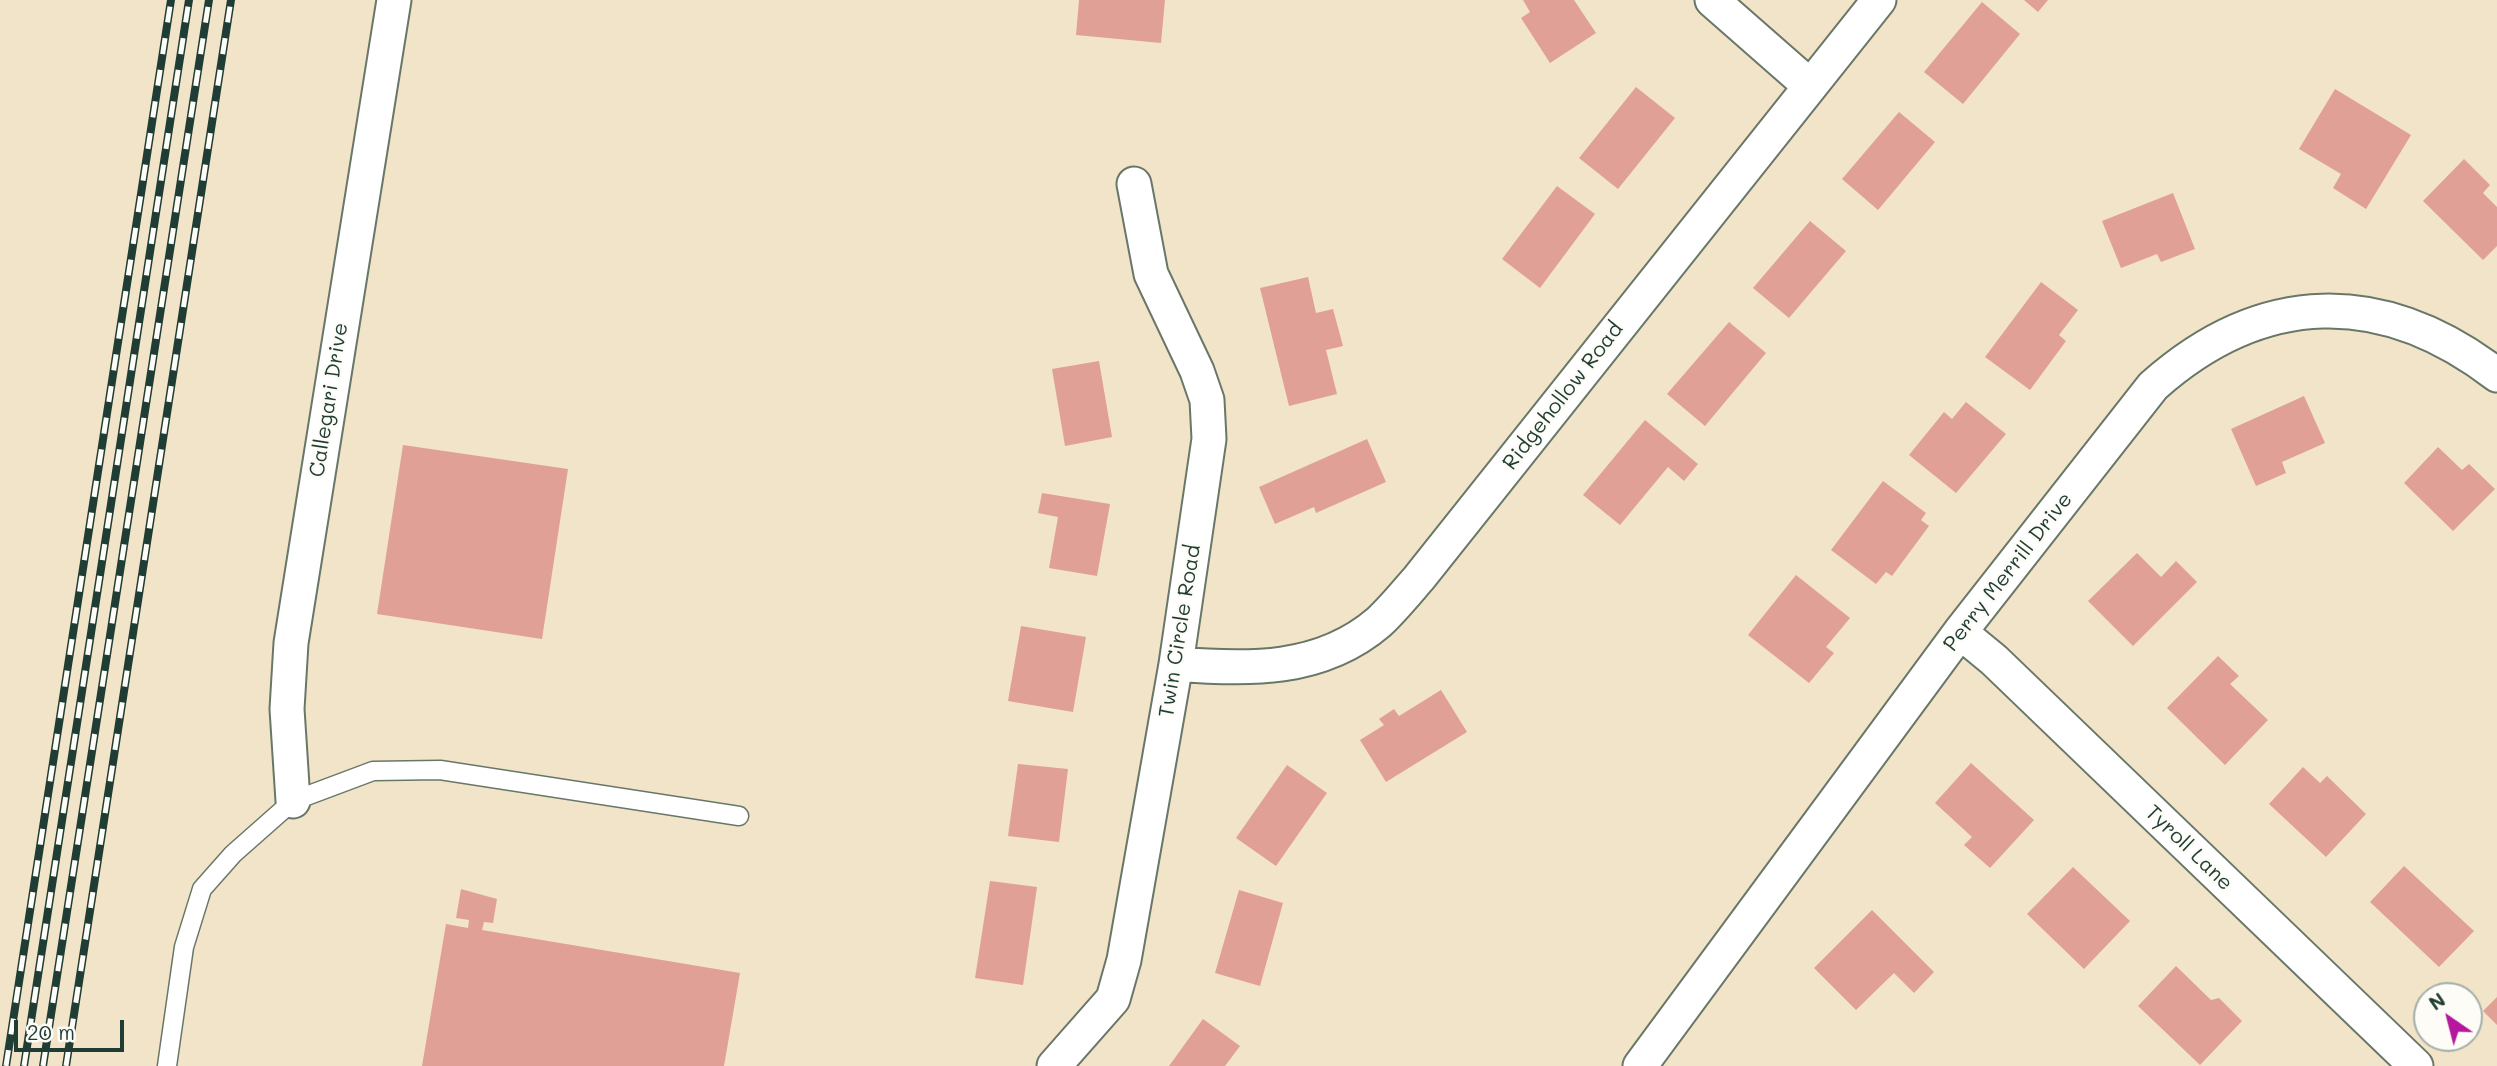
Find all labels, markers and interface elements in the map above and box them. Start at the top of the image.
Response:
street label: Ridgehollow Road [1497,317,1629,475]
street label: Callegari Drive [304,321,354,479]
street label: Perry Merrill Drive [1938,488,2078,656]
street label: Twin Circle Road [1154,543,1206,719]
street label: Tyroll Lane [2140,800,2238,896]
north arrow [2413,982,2483,1052]
text: N [2424,987,2450,1015]
scale bar [18,1006,128,1050]
text: 20 m [27,1018,75,1045]

